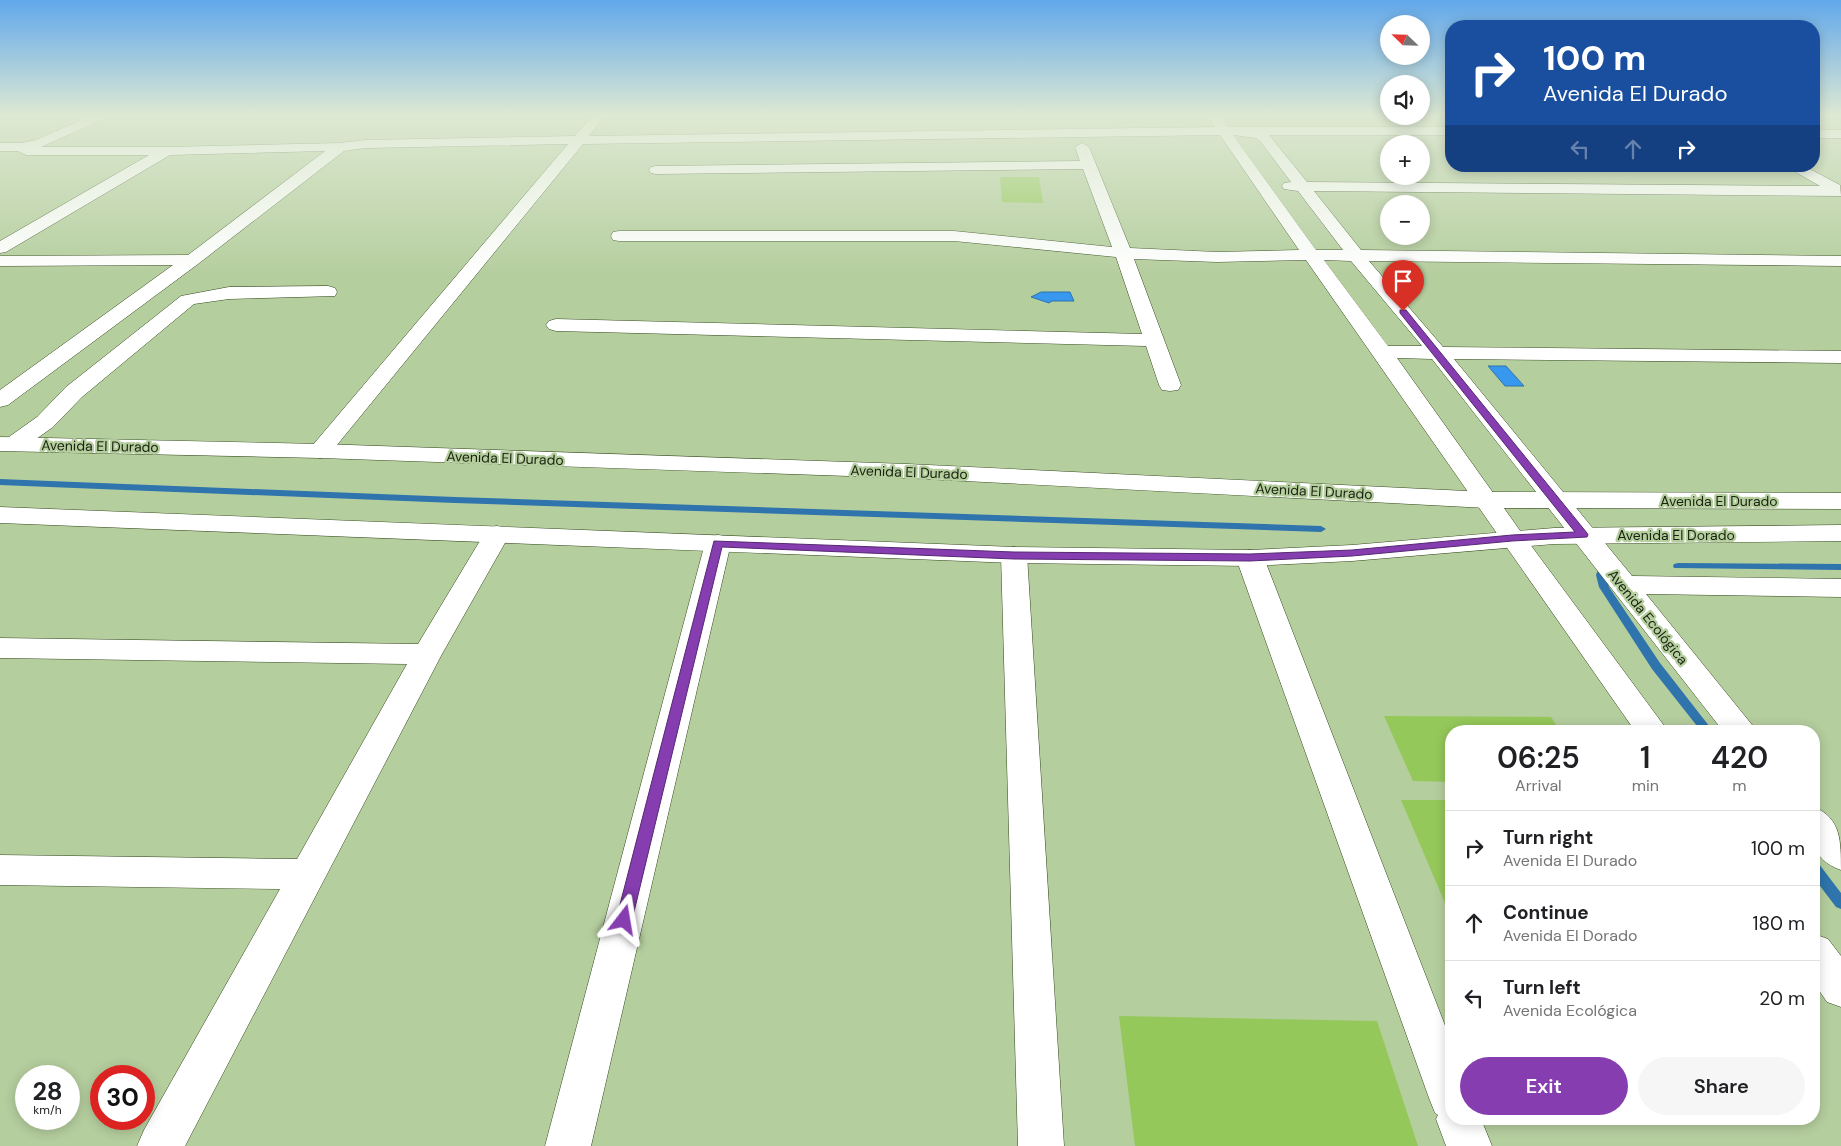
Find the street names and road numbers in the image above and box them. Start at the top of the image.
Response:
street label: Avenida El Durado [41,436,159,456]
street label: Avenida El Durado [446,447,564,469]
street label: Avenida El Durado [850,461,968,483]
street label: Avenida El Durado [1255,479,1373,503]
street label: Avenida El Durado [1660,492,1778,510]
street label: Avenida El Dorado [1617,526,1735,544]
street label: Avenida Ecológica [1604,566,1692,668]

